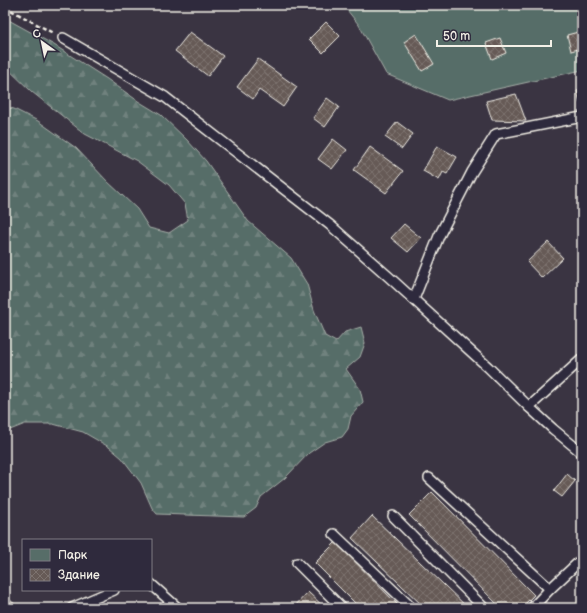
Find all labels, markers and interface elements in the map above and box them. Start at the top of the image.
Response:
north arrow [22,22,62,62]
scale bar [437,22,551,48]
text: С [30,26,44,42]
text: 50 m [443,29,470,44]
legend [22,539,152,591]
text: Парк [58,548,88,563]
text: Здание [58,568,100,583]

